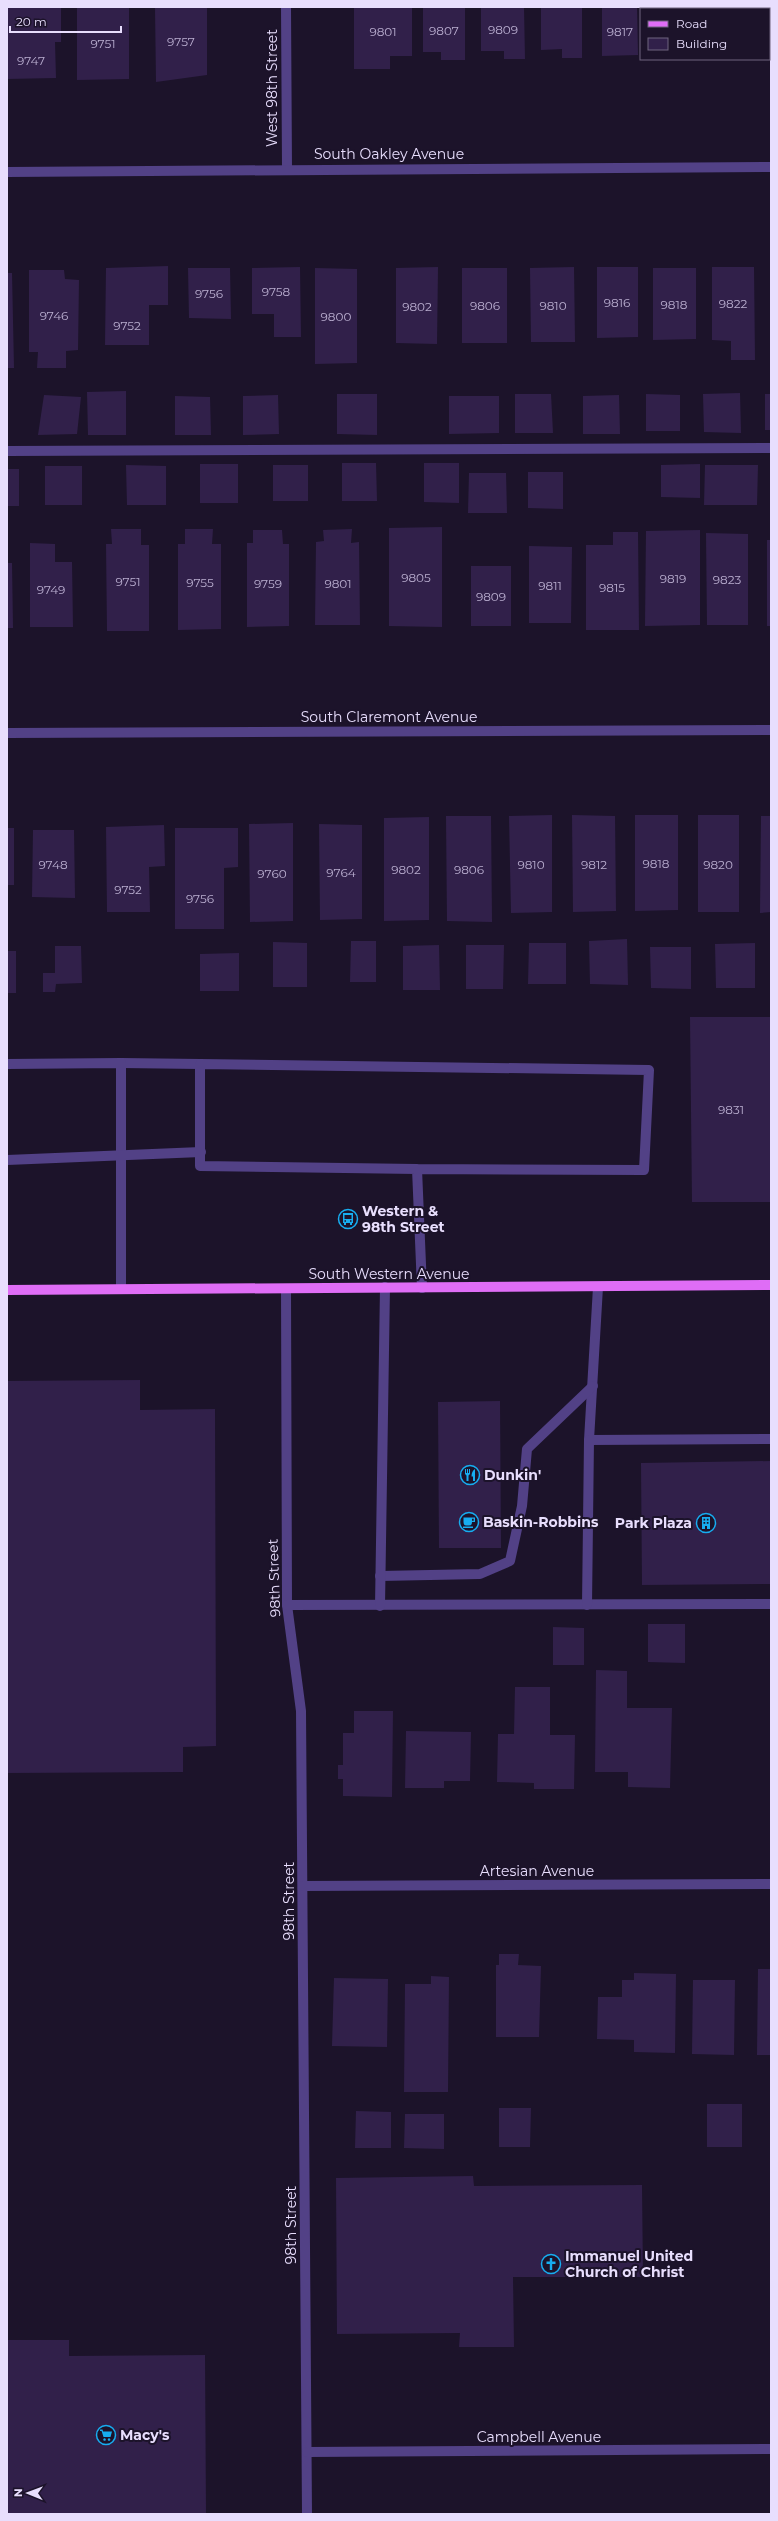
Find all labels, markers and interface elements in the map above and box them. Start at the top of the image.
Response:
scale bar [10,8,121,34]
legend [640,8,770,60]
text: 20 m [16,14,47,29]
text: Road [676,16,707,31]
house number: 9809 [488,22,518,37]
house number: 9807 [429,23,459,38]
house number: 9801 [369,24,397,39]
house number: 9817 [607,24,633,39]
street label: West 98th Street [263,29,281,147]
house number: 9757 [167,34,195,49]
house number: 9751 [90,36,116,51]
text: Building [676,36,727,51]
house number: 9747 [17,53,45,68]
street label: South Oakley Avenue [314,145,464,163]
house number: 9758 [262,284,291,299]
house number: 9756 [195,286,223,301]
house number: 9816 [604,295,630,310]
house number: 9822 [719,296,747,311]
house number: 9818 [661,297,688,312]
house number: 9806 [470,298,500,313]
house number: 9810 [539,298,567,313]
house number: 9802 [402,299,432,314]
house number: 9746 [40,308,68,323]
house number: 9800 [321,309,351,324]
house number: 9752 [113,318,141,333]
house number: 9805 [401,570,431,585]
house number: 9819 [660,571,686,586]
house number: 9823 [713,572,741,587]
house number: 9751 [115,574,141,589]
house number: 9755 [186,575,214,590]
house number: 9759 [254,576,282,591]
house number: 9801 [324,576,352,591]
house number: 9811 [538,578,562,593]
house number: 9815 [599,580,625,595]
house number: 9749 [37,582,65,597]
house number: 9809 [476,589,506,604]
street label: South Claremont Avenue [301,708,477,726]
house number: 9818 [643,856,670,871]
house number: 9748 [38,857,68,872]
house number: 9810 [517,857,545,872]
house number: 9812 [581,857,607,872]
house number: 9820 [703,857,733,872]
house number: 9802 [391,862,421,877]
house number: 9806 [454,862,484,877]
house number: 9764 [326,865,356,880]
house number: 9760 [257,866,287,881]
house number: 9752 [114,882,142,897]
house number: 9756 [186,891,214,906]
house number: 9831 [718,1102,744,1117]
place label: Western & 98th Street [362,1202,445,1236]
bus stop icon: Western & 98th Street [337,1208,359,1230]
street label: South Western Avenue [308,1265,470,1283]
restaurant icon: Dunkin' [459,1464,481,1486]
place label: Dunkin' [484,1466,541,1484]
cafe icon: Baskin-Robbins [458,1511,480,1533]
building icon: Park Plaza [695,1512,717,1534]
place label: Baskin-Robbins [483,1513,599,1531]
place label: Park Plaza [615,1514,692,1532]
street label: 98th Street [264,1538,284,1618]
street label: 98th Street [280,1861,298,1940]
street label: Artesian Avenue [480,1862,594,1880]
street label: 98th Street [282,2185,300,2264]
place label: Immanuel United Church of Christ [565,2247,693,2281]
church icon: Immanuel United Church of Christ [540,2253,562,2275]
supermarket icon: Macy's [95,2424,117,2446]
place label: Macy's [120,2426,170,2444]
street label: Campbell Avenue [477,2428,601,2446]
north arrow [8,2473,48,2513]
text: N [11,2488,25,2497]

